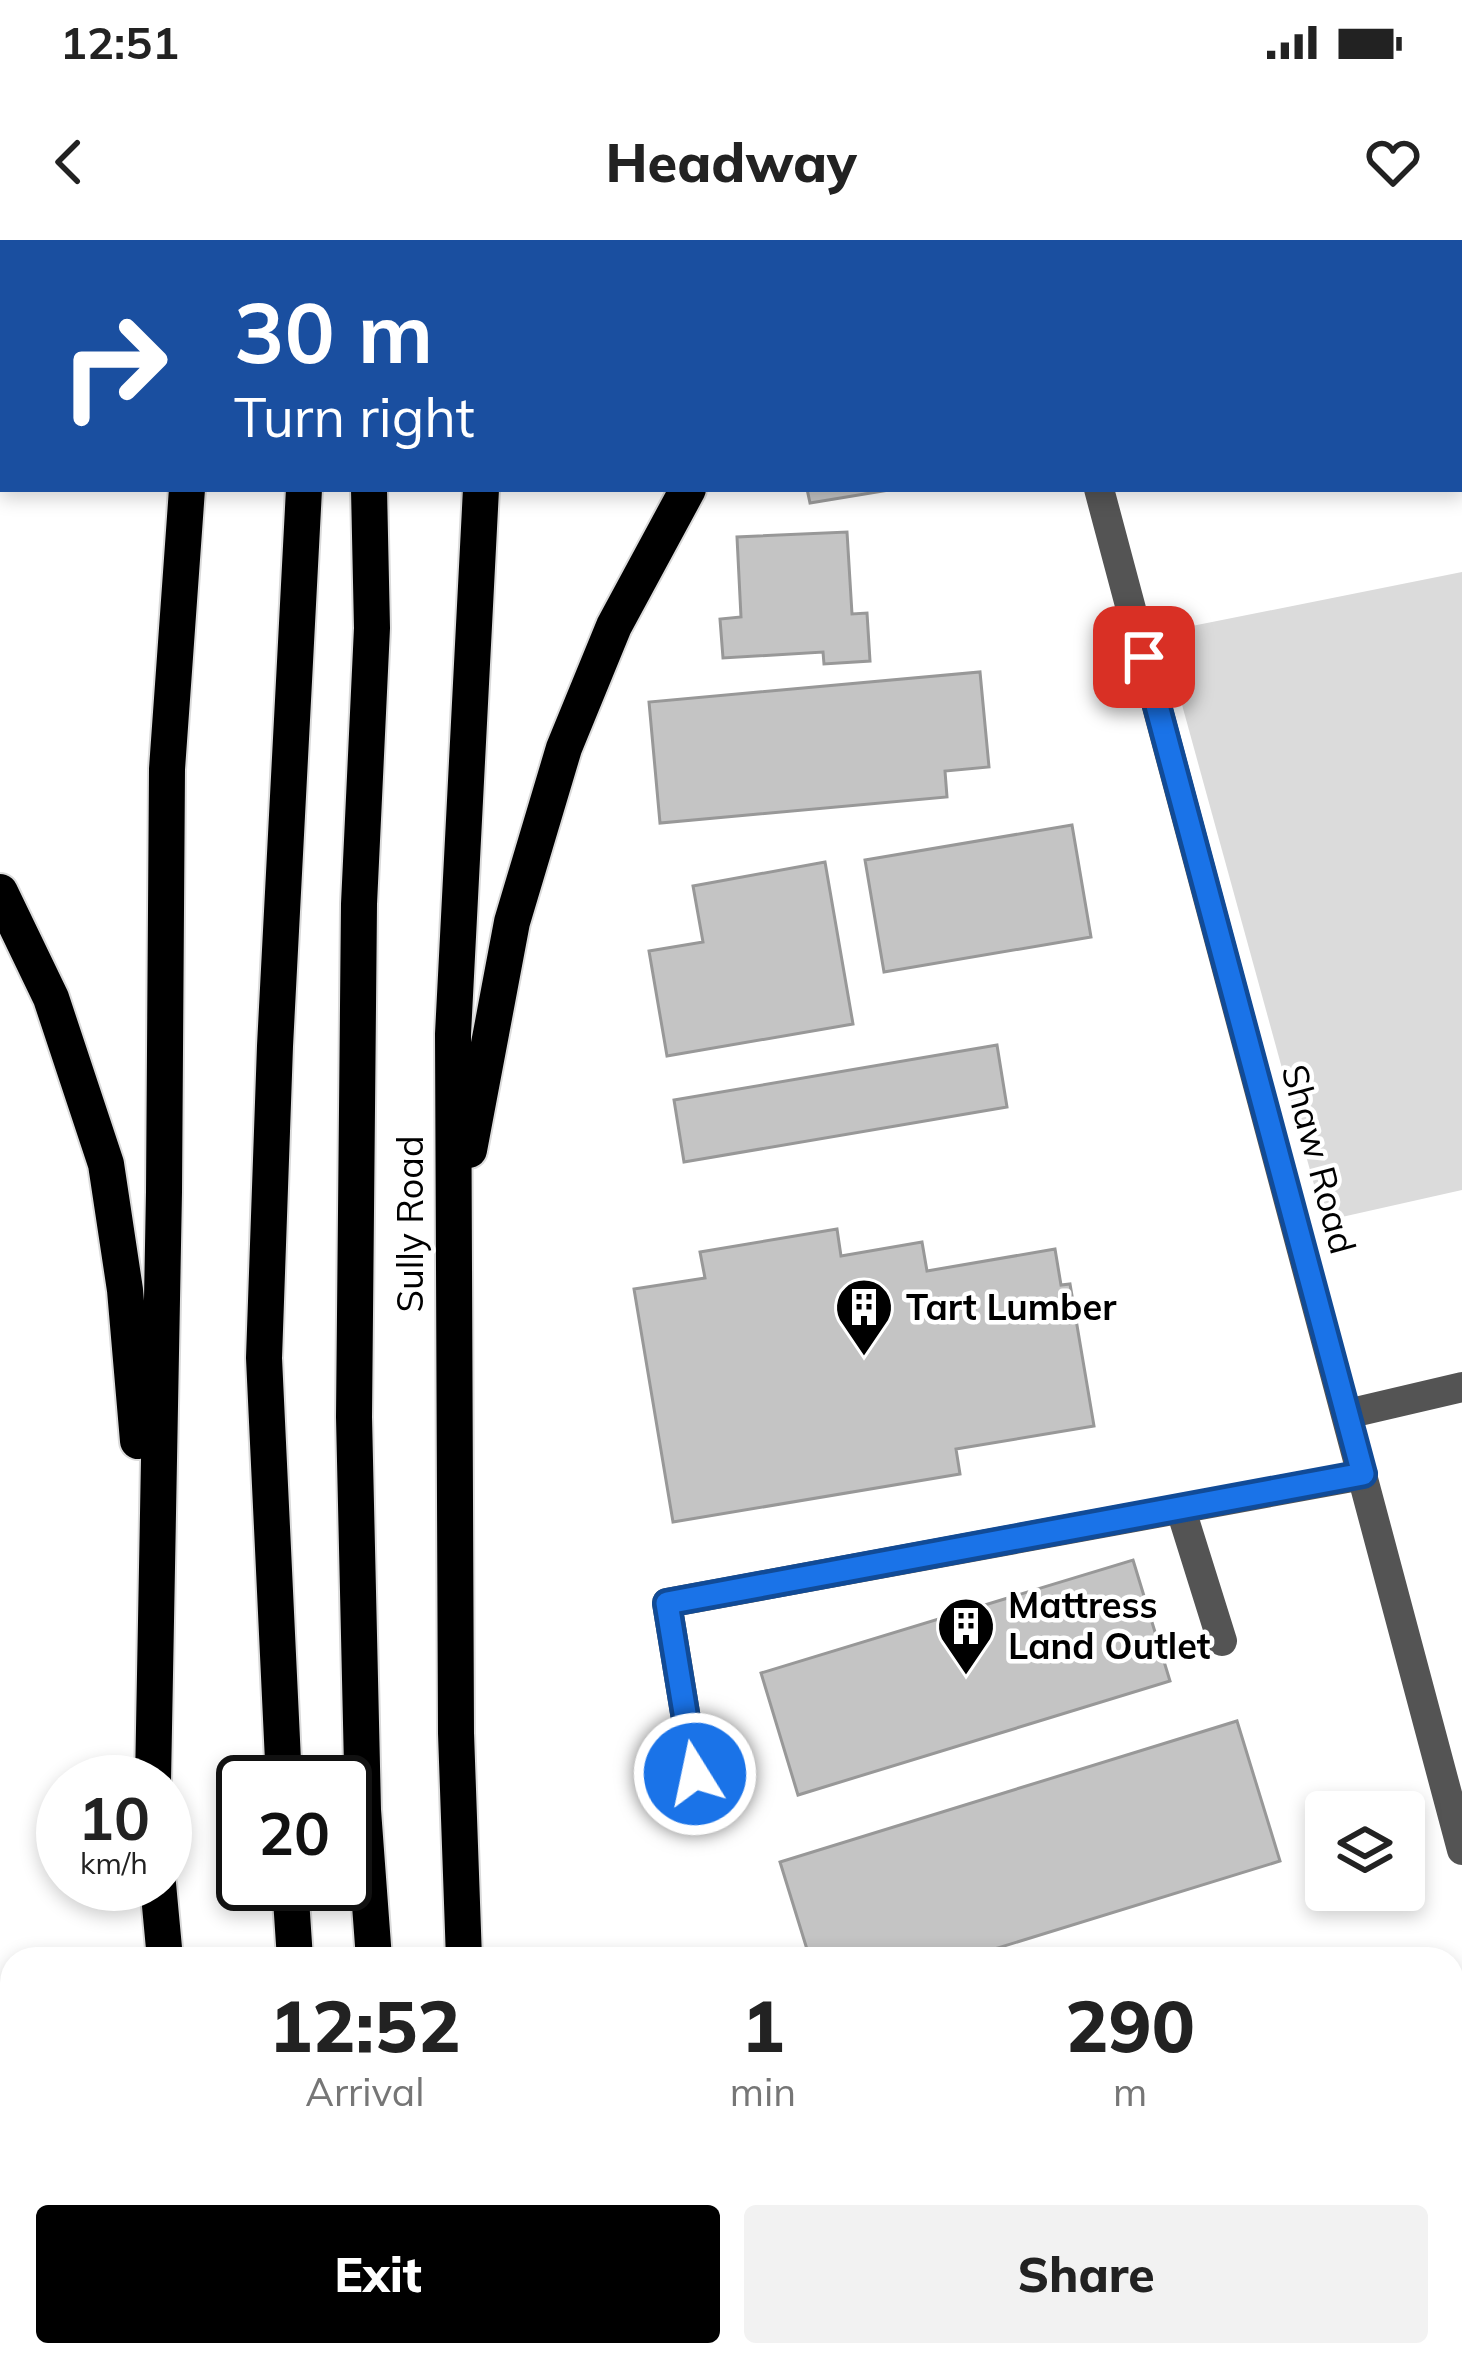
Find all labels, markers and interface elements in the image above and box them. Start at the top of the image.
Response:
text: 12:51 [60,14,179,70]
text: Headway [605,128,857,196]
icon: back [36,129,102,195]
icon: heart [1360,129,1426,195]
text: 30 m [234,279,433,384]
icon: right [36,288,192,444]
text: Turn right [234,383,475,451]
pin [1093,606,1195,708]
icon: arrive [1111,624,1177,690]
street label: Shaw Road [1273,1059,1366,1258]
street label: Sully Road [387,1135,432,1313]
building icon: Tart Lumber [833,1276,895,1358]
place label: Tart Lumber [906,1284,1117,1329]
place label: Mattress Land Outlet [1008,1582,1211,1668]
building icon: Mattress Land Outlet [935,1595,997,1677]
position arrow [632,1711,758,1837]
speed limit sign: 20 [216,1755,372,1911]
text: 10 [78,1780,150,1855]
map controls [1305,1791,1425,1911]
button: layers [1305,1791,1425,1911]
text: km/h [80,1844,148,1882]
text: 12:52 [269,1980,461,2070]
text: 1 [741,1980,785,2070]
text: 290 [1065,1980,1195,2070]
text: Arrival [305,2067,425,2116]
text: min [730,2067,796,2116]
text: m [1113,2067,1147,2116]
button: Exit [36,2205,720,2343]
button: Share [744,2205,1428,2343]

